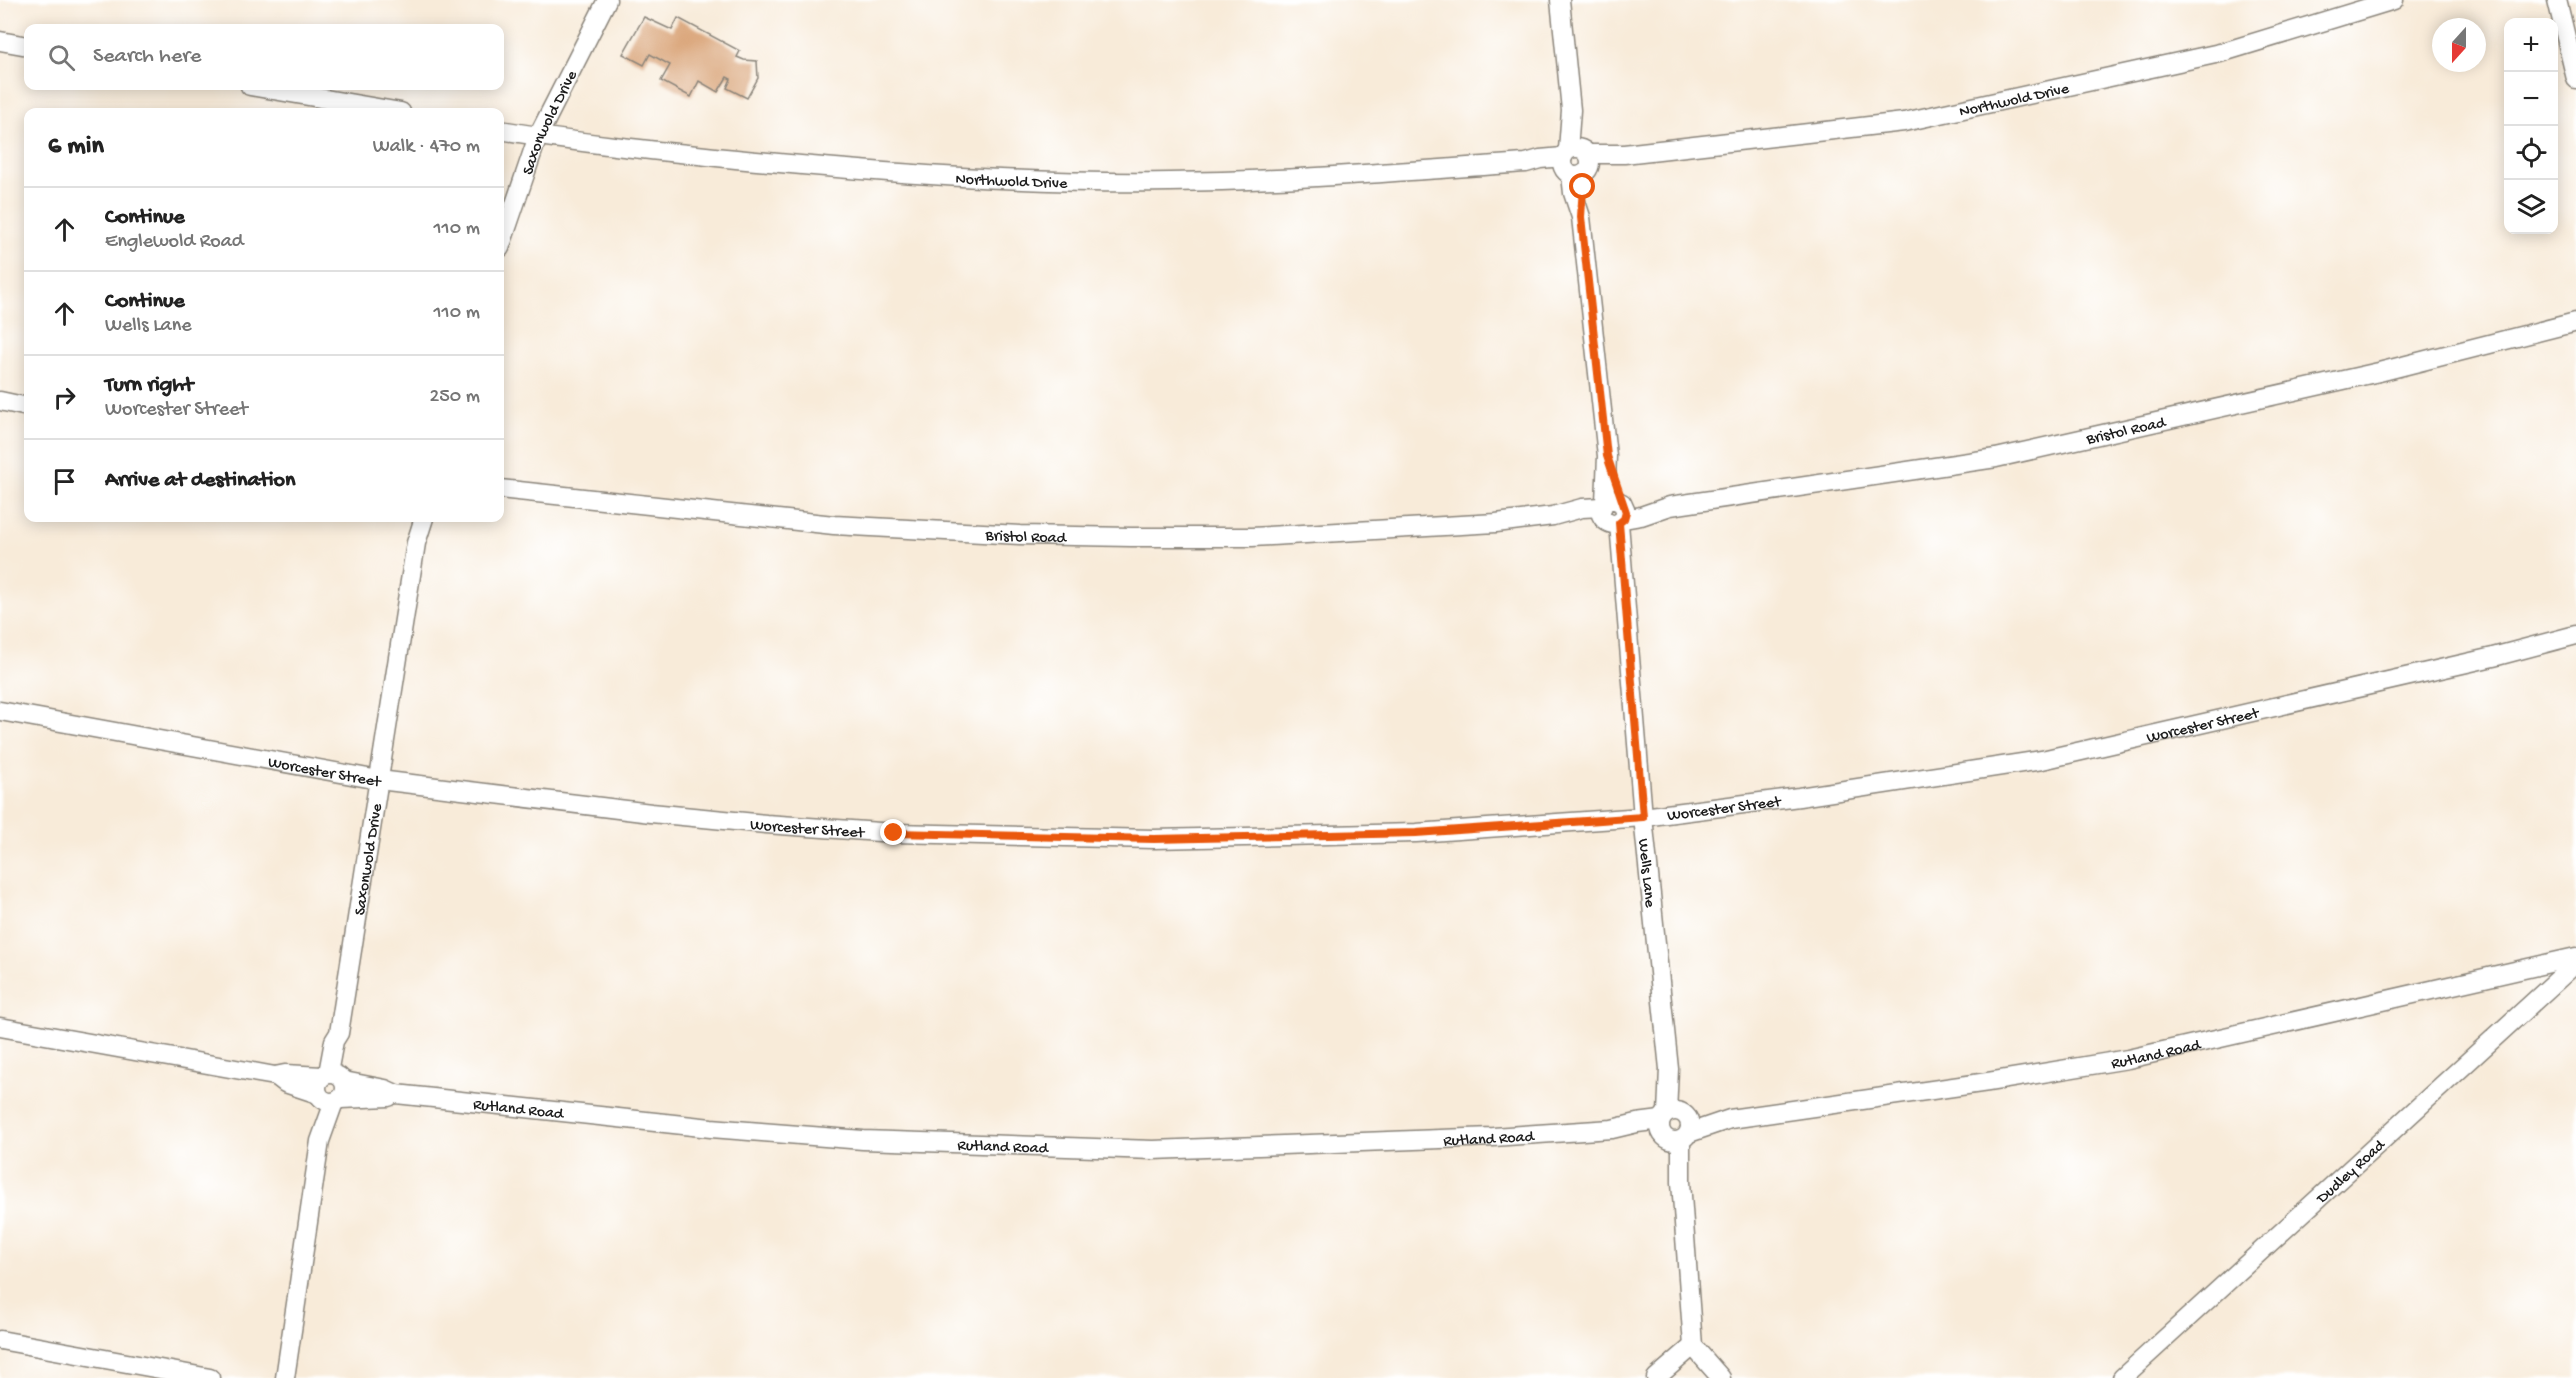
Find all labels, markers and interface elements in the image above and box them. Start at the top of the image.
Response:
north arrow [2432,18,2486,72]
map controls [2504,18,2558,234]
button: + [2504,18,2558,72]
search box [24,24,504,90]
icon: search [45,41,78,74]
text: Search here [93,44,201,70]
street label: Saxonwold Drive [520,67,583,178]
button: − [2504,72,2558,126]
street label: Northwold Drive [1958,80,2072,123]
button: locate [2504,126,2558,180]
text: 6 min [48,132,104,163]
text: Walk · 470 m [373,136,480,159]
street label: Northwold Drive [955,171,1068,194]
route start [1569,173,1595,199]
button: layers [2504,180,2558,234]
text: Continue [105,205,185,231]
icon: ahead [48,213,81,246]
text: 110 m [434,218,480,241]
text: Englewold Road [105,231,244,254]
text: Continue [105,289,185,315]
icon: ahead [48,297,81,330]
text: 110 m [434,302,480,325]
text: Wells Lane [105,315,191,338]
text: Turn right [105,373,193,399]
icon: right [48,381,81,414]
text: 250 m [429,386,480,409]
text: Worcester Street [105,399,248,422]
street label: Bristol Road [2084,414,2169,451]
icon: arrive [48,465,81,498]
text: Arrive at destination [105,468,295,494]
street label: Bristol Road [984,527,1068,549]
street label: Worcester Street [2145,705,2262,749]
street label: Worcester Street [266,754,383,793]
street label: Worcester Street [1666,793,1783,827]
street label: Saxonwold Drive [352,802,388,917]
street label: Worcester Street [749,817,866,844]
route end [880,819,906,845]
street label: Wells Lane [1632,838,1658,909]
street label: Rutland Road [2110,1036,2204,1075]
street label: Rutland Road [472,1096,566,1125]
street label: Rutland Road [1443,1128,1536,1152]
street label: Dudley Road [2313,1136,2391,1209]
street label: Rutland Road [957,1137,1050,1159]

